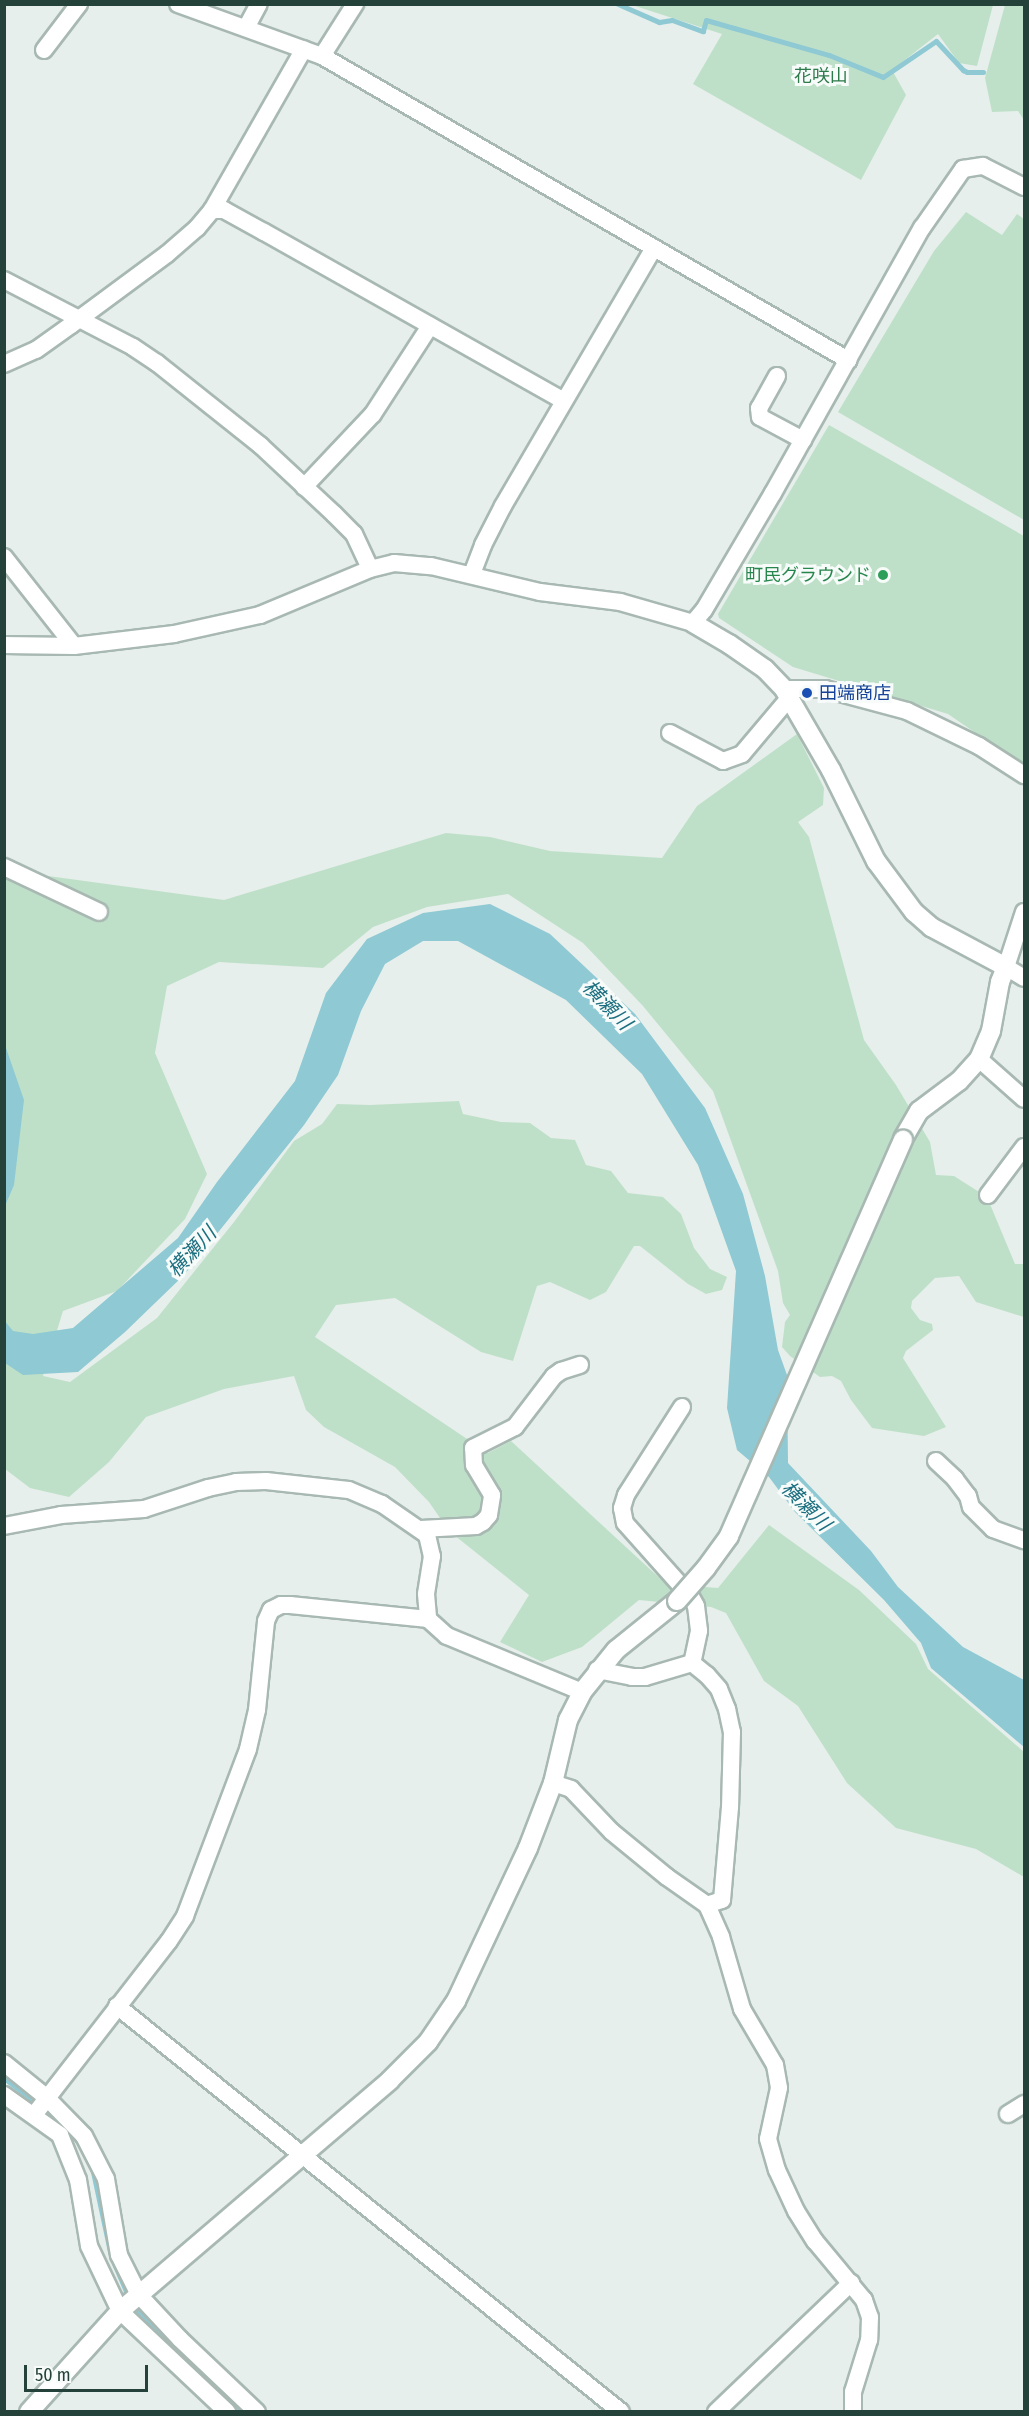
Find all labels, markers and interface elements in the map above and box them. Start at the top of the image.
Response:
park label: 花咲山 [794,65,848,87]
place label: 町民グラウンド [745,564,871,586]
marker: 町民グラウンド [876,568,890,582]
place label: 田端商店 [819,682,891,704]
marker: 田端商店 [800,686,814,700]
water label: 横瀬川 [578,975,636,1035]
water label: 横瀬川 [163,1222,221,1282]
water label: 横瀬川 [776,1476,836,1536]
scale bar [27,2353,152,2391]
text: 50 m [35,2364,71,2386]

